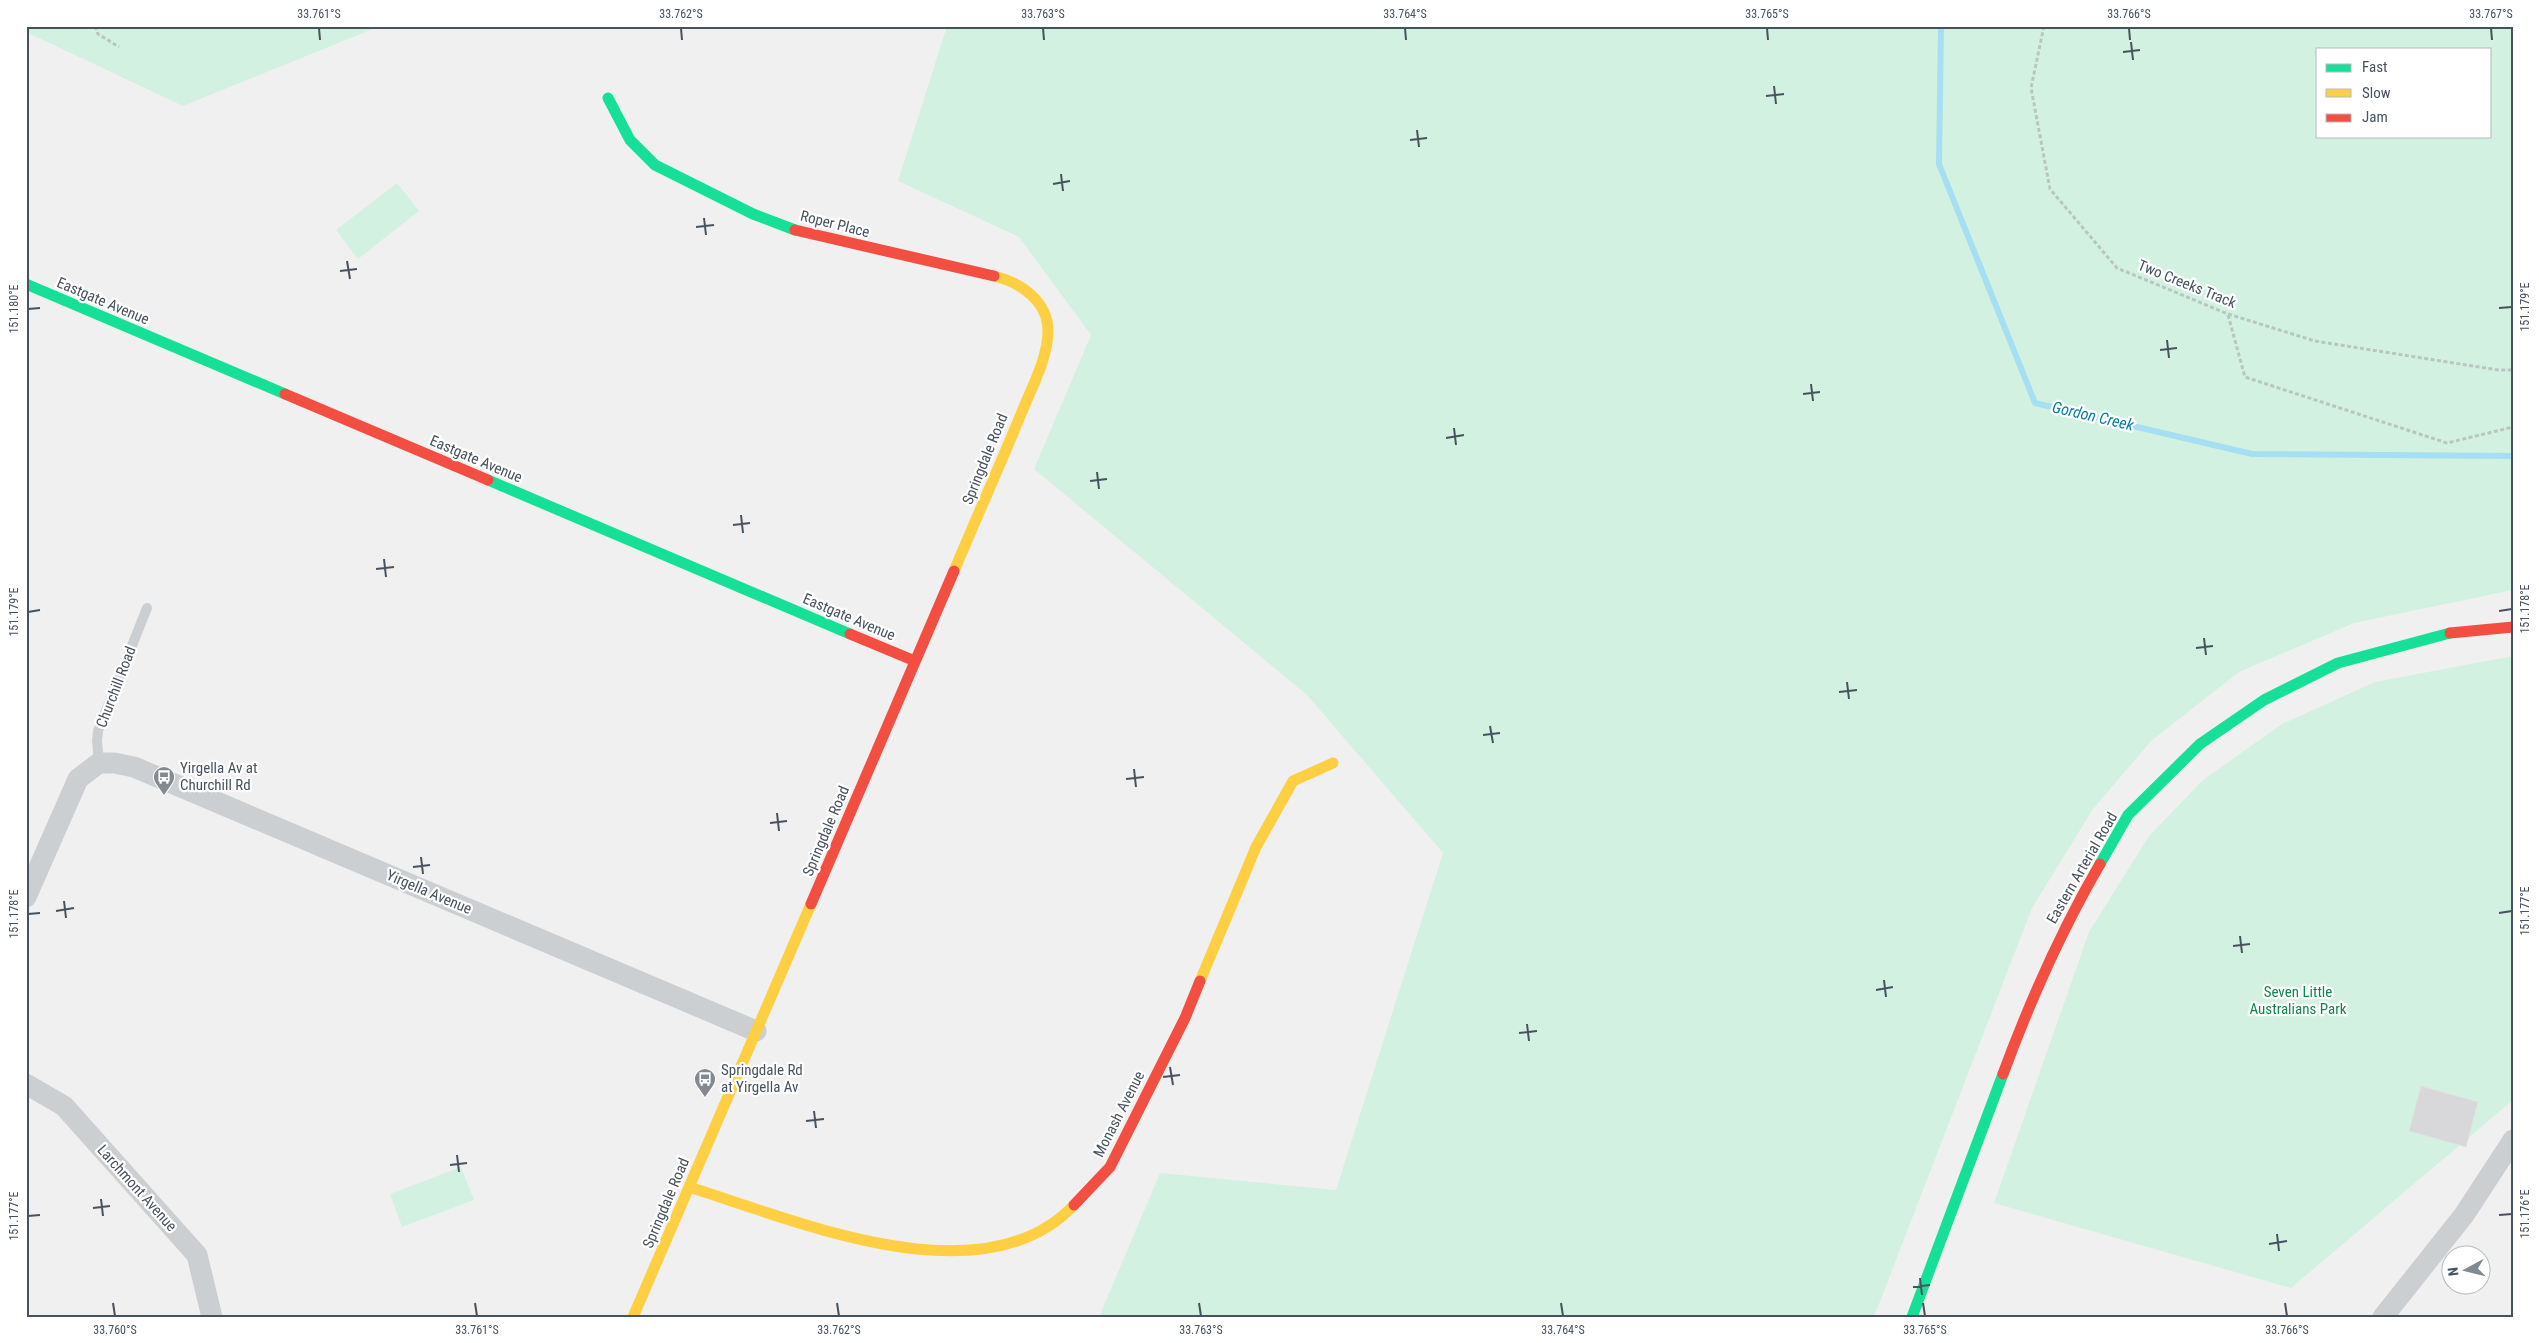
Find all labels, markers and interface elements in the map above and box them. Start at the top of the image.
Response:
text: 33.761°S [297,7,341,21]
text: 33.762°S [659,7,703,21]
text: 33.763°S [1021,7,1065,21]
text: 33.764°S [1383,7,1427,21]
text: 33.765°S [1745,7,1789,21]
text: 33.766°S [2107,7,2151,21]
text: 33.767°S [2469,7,2513,21]
legend [2316,48,2492,138]
text: Fast [2362,58,2387,76]
text: Slow [2362,84,2391,102]
text: Jam [2362,108,2388,126]
street label: Roper Place [798,207,872,241]
street label: Two Creeks Track [2135,256,2239,312]
street label: Eastgate Avenue [54,273,152,329]
text: 151.179°E [2518,282,2532,332]
text: 151.180°E [7,284,21,334]
water label: Gordon Creek [2050,397,2137,435]
street label: Springdale Road [959,411,1011,507]
street label: Eastgate Avenue [427,431,525,487]
text: 151.178°E [2518,584,2532,634]
text: 151.179°E [7,587,21,637]
street label: Eastgate Avenue [800,589,898,645]
street label: Churchill Road [92,644,140,730]
place label: Yirgella Av at Churchill Rd [180,759,257,794]
bus stop icon: Yirgella Av at Churchill Rd [152,765,176,796]
street label: Springdale Road [799,783,853,879]
street label: Eastern Arterial Road [2043,809,2121,927]
street label: Yirgella Avenue [384,866,474,918]
text: 151.177°E [2518,886,2532,936]
text: 151.178°E [7,889,21,939]
park label: Seven Little Australians Park [2250,983,2347,1018]
place label: Springdale Rd at Yirgella Av [721,1061,803,1096]
bus stop icon: Springdale Rd at Yirgella Av [693,1067,717,1098]
street label: Monash Avenue [1090,1068,1148,1160]
street label: Larchmont Avenue [93,1141,181,1235]
street label: Springdale Road [639,1155,693,1251]
text: 151.176°E [2518,1189,2532,1239]
text: 151.177°E [7,1191,21,1241]
north arrow [2442,1246,2492,1296]
text: N [2445,1266,2462,1277]
text: 33.760°S [93,1323,137,1337]
text: 33.761°S [455,1323,499,1337]
text: 33.762°S [817,1323,861,1337]
text: 33.763°S [1179,1323,1223,1337]
text: 33.764°S [1541,1323,1585,1337]
text: 33.765°S [1903,1323,1947,1337]
text: 33.766°S [2265,1323,2309,1337]

